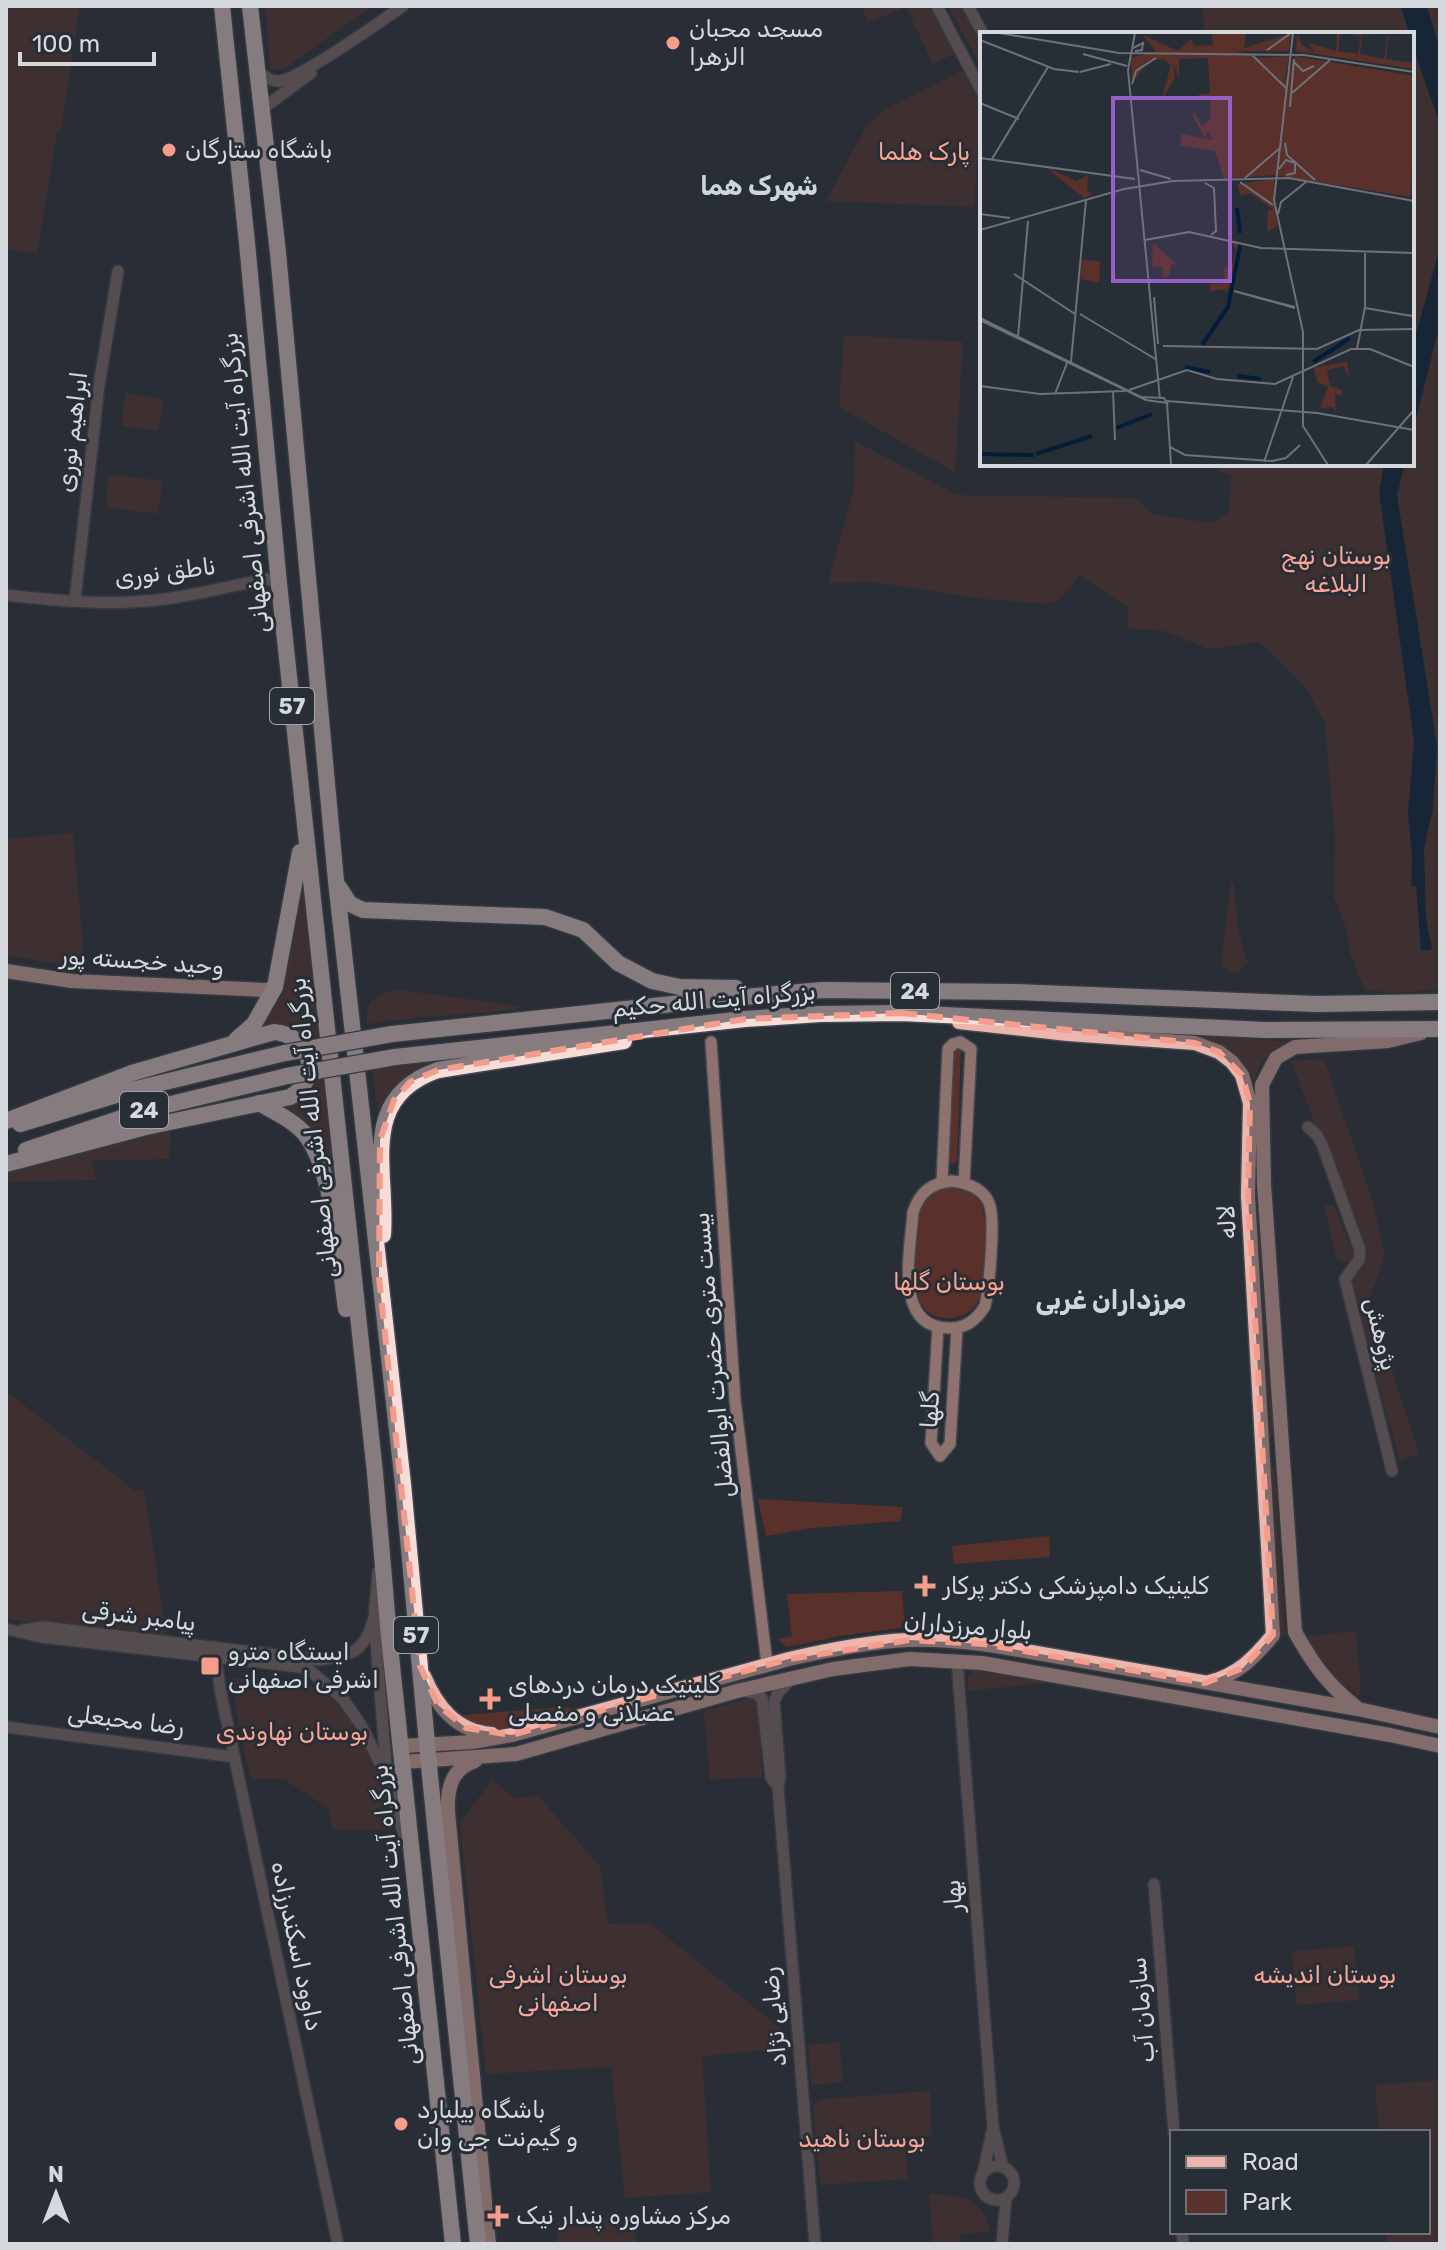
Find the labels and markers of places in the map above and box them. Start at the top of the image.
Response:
place label: مسجد محبان الزهرا [689,15,823,71]
marker: مسجد محبان الزهرا [664,34,682,52]
place label: باشگاه ستارگان [185,136,332,164]
marker: باشگاه ستارگان [160,141,178,159]
place label: کلینیک دامپزشکی دکتر پرکار [941,1572,1209,1602]
marker: کلینیک دامپزشکی دکتر پرکار [914,1575,936,1597]
place label: ایستگاه مترو اشرفی اصفهانی [228,1638,379,1694]
marker: ایستگاه مترو اشرفی اصفهانی [199,1655,221,1677]
place label: کلینیک درمان دردهای عضلانی و مفصلی [508,1671,720,1727]
marker: کلینیک درمان دردهای عضلانی و مفصلی [479,1688,501,1710]
place label: باشگاه بیلیارد و گیم‌نت جی وان [417,2096,578,2153]
marker: باشگاه بیلیارد و گیم‌نت جی وان [392,2115,410,2133]
place label: مرکز مشاوره پندار نیک [516,2202,731,2232]
marker: مرکز مشاوره پندار نیک [487,2205,509,2227]

